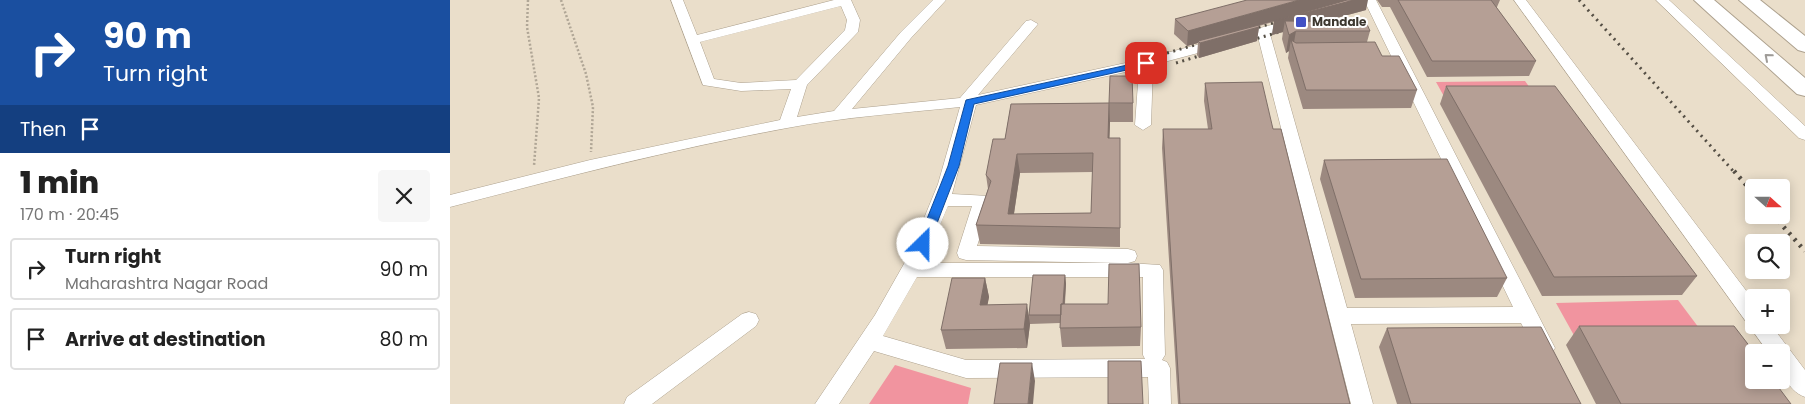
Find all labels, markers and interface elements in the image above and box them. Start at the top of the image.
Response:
text: 90 m [103,11,192,60]
place label: Mandale [1312,13,1367,30]
marker: Mandale [1294,15,1308,29]
icon: right [20,20,85,85]
pin [1125,42,1167,84]
icon: arrive [1132,49,1160,77]
one-way arrow [1765,53,1774,62]
text: Turn right [103,58,208,89]
icon: arrive [76,115,104,143]
text: Then [20,116,66,143]
text: 1 min [20,161,99,204]
button: close [378,170,430,222]
north arrow [1745,179,1790,224]
map controls [1745,179,1790,389]
text: 170 m · 20:45 [20,203,119,226]
position arrow [896,217,948,269]
button: search [1745,234,1790,279]
text: Turn right [65,243,161,270]
icon: right [22,255,50,283]
text: 90 m [379,256,428,283]
text: Maharashtra Nagar Road [65,272,268,295]
button: + [1745,289,1790,334]
icon: arrive [22,325,50,353]
text: Arrive at destination [65,326,266,353]
text: 80 m [379,326,428,353]
button: − [1745,344,1790,389]

